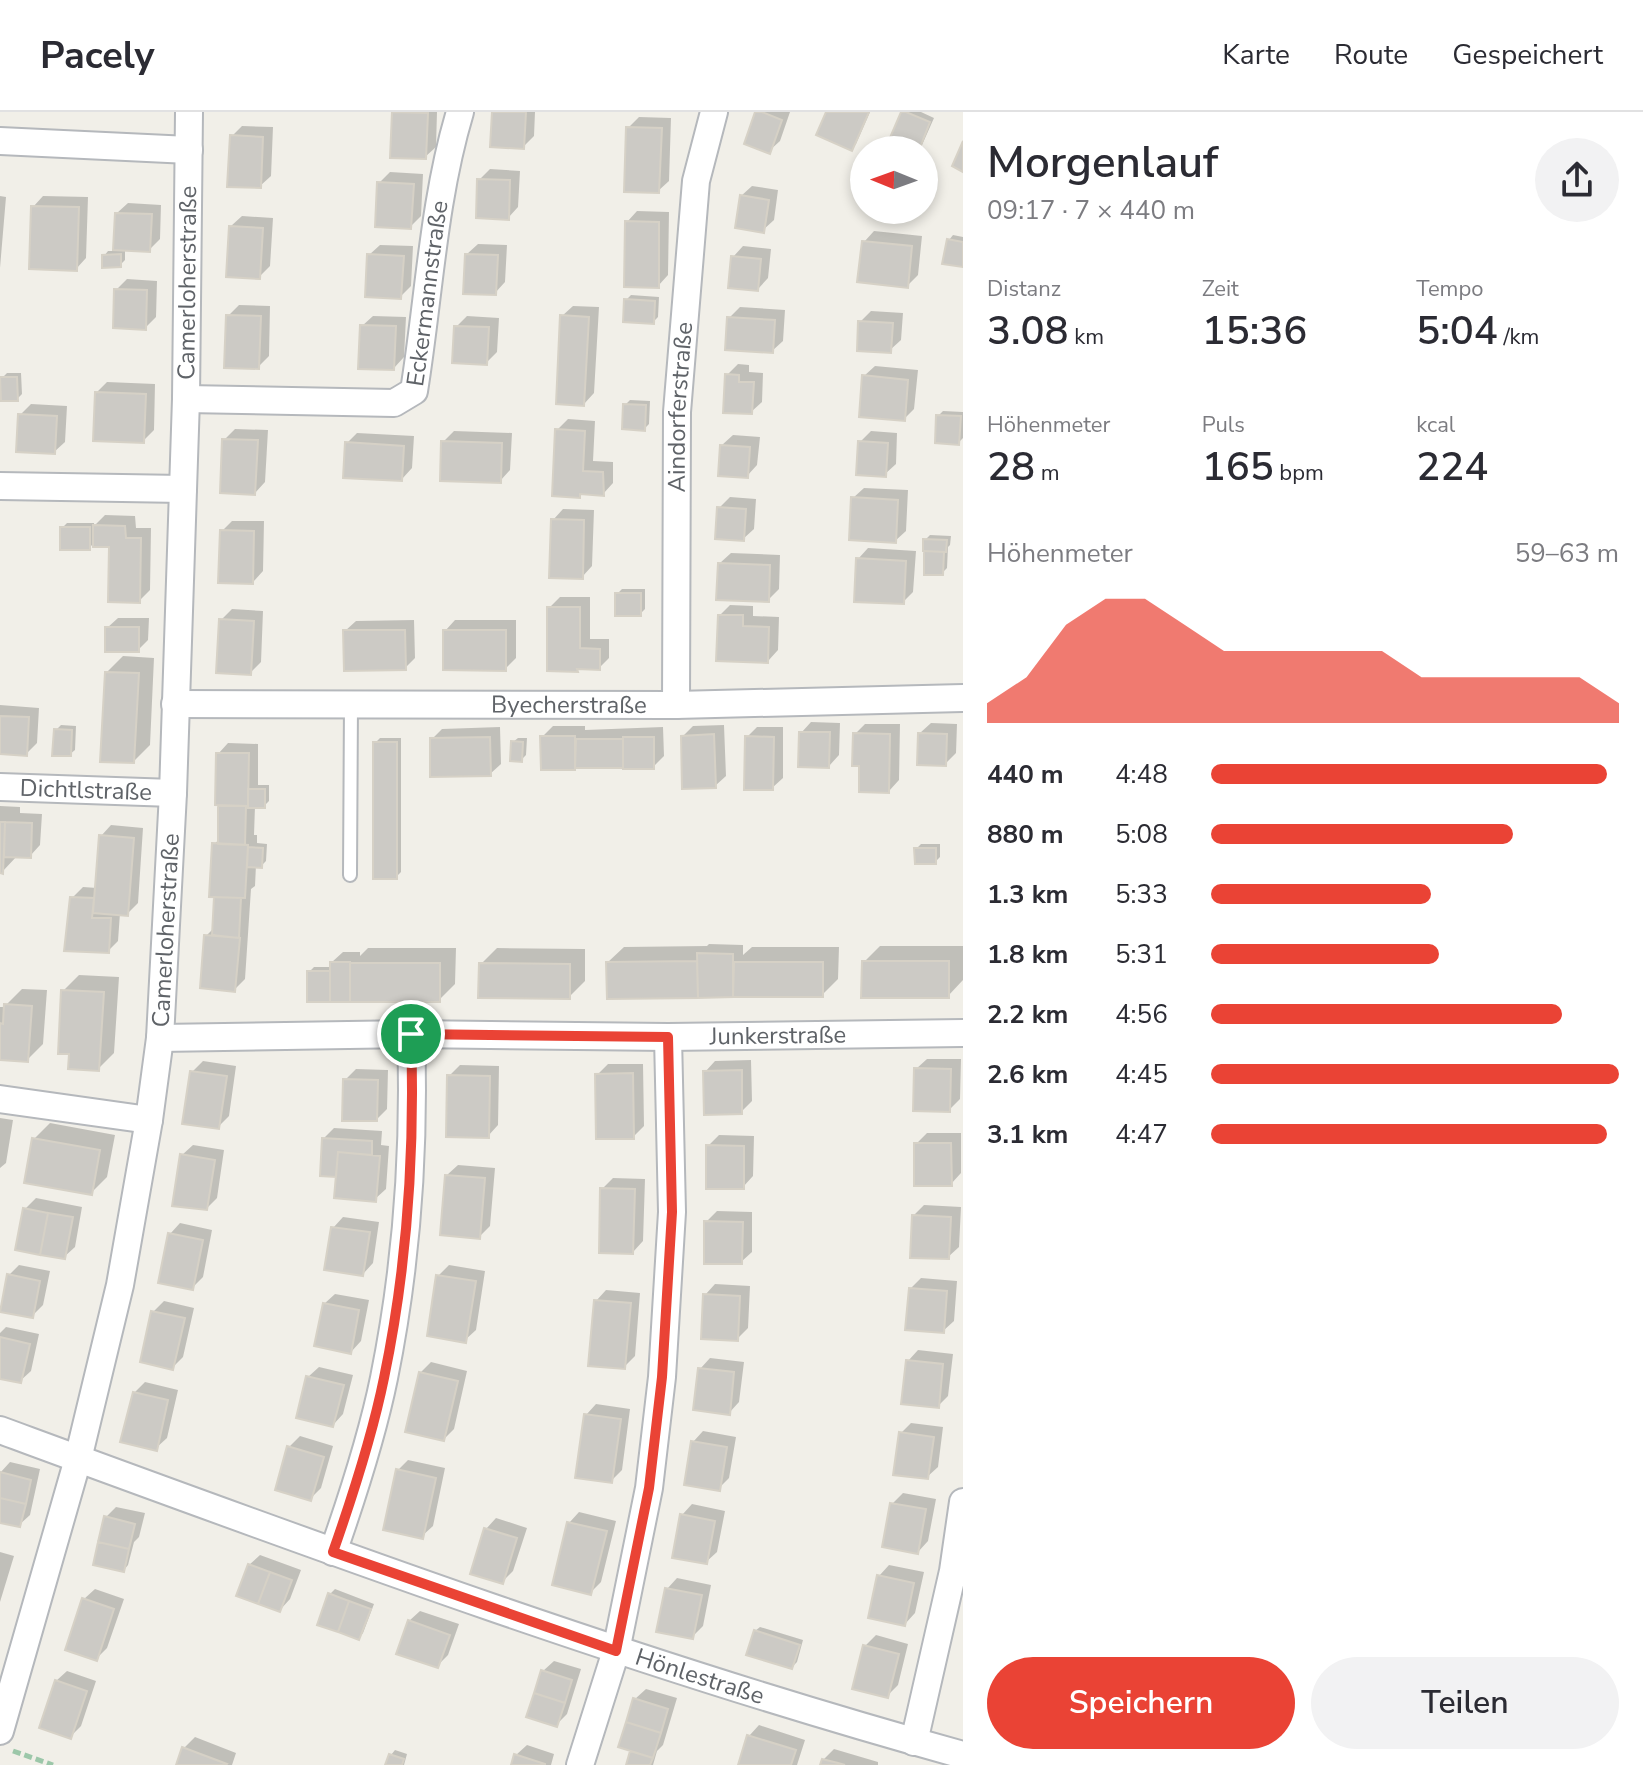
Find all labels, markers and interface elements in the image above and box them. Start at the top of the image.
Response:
text: Pacely [40,30,154,81]
text: Karte [1222,36,1290,74]
text: Route [1334,36,1408,74]
text: Gespeichert [1452,36,1603,74]
text: Morgenlauf [987,133,1218,193]
north arrow [850,136,938,224]
map controls [850,136,938,224]
button: share [1535,138,1619,222]
street label: Camerloherstraße [170,185,204,380]
text: 09:17 · 7 × 440 m [987,193,1195,228]
street label: Eckermannstraße [399,198,456,388]
text: Distanz [987,274,1061,304]
text: Zeit [1202,274,1239,304]
text: Tempo [1416,274,1484,304]
text: 3.08 [987,304,1068,358]
text: 15:36 [1202,304,1307,358]
text: 5:04 [1416,304,1498,358]
street label: Aindorferstraße [661,321,700,492]
text: km [1068,322,1104,352]
text: /km [1498,322,1539,352]
text: Höhenmeter [987,410,1110,440]
text: Puls [1202,410,1245,440]
text: kcal [1416,410,1455,440]
text: 28 [987,440,1035,494]
text: 165 [1202,440,1274,494]
text: 224 [1416,440,1488,494]
text: m [1035,458,1060,488]
text: bpm [1274,458,1324,488]
text: Höhenmeter [987,536,1133,571]
text: 59–63 m [1515,536,1619,571]
street label: Byecherstraße [491,689,647,721]
text: 440 m [987,757,1064,792]
text: 4:48 [1115,757,1168,792]
street label: Dichtlstraße [19,772,153,808]
text: 880 m [987,817,1064,852]
text: 5:08 [1115,817,1168,852]
street label: Camerloherstraße [145,833,187,1028]
text: 1.3 km [987,877,1068,912]
text: 5:33 [1115,877,1168,912]
text: 1.8 km [987,937,1068,972]
text: 5:31 [1115,937,1168,972]
text: 2.2 km [987,997,1068,1032]
text: 4:56 [1115,997,1168,1032]
pin [377,1000,445,1068]
icon: arrive [389,1012,433,1056]
street label: Junkerstraße [708,1019,846,1052]
text: 2.6 km [987,1057,1068,1092]
text: 4:45 [1115,1057,1168,1092]
text: 3.1 km [987,1117,1068,1152]
text: 4:47 [1115,1117,1168,1152]
street label: Hönlestraße [631,1641,768,1712]
button: Speichern [987,1657,1295,1749]
button: Teilen [1311,1657,1619,1749]

